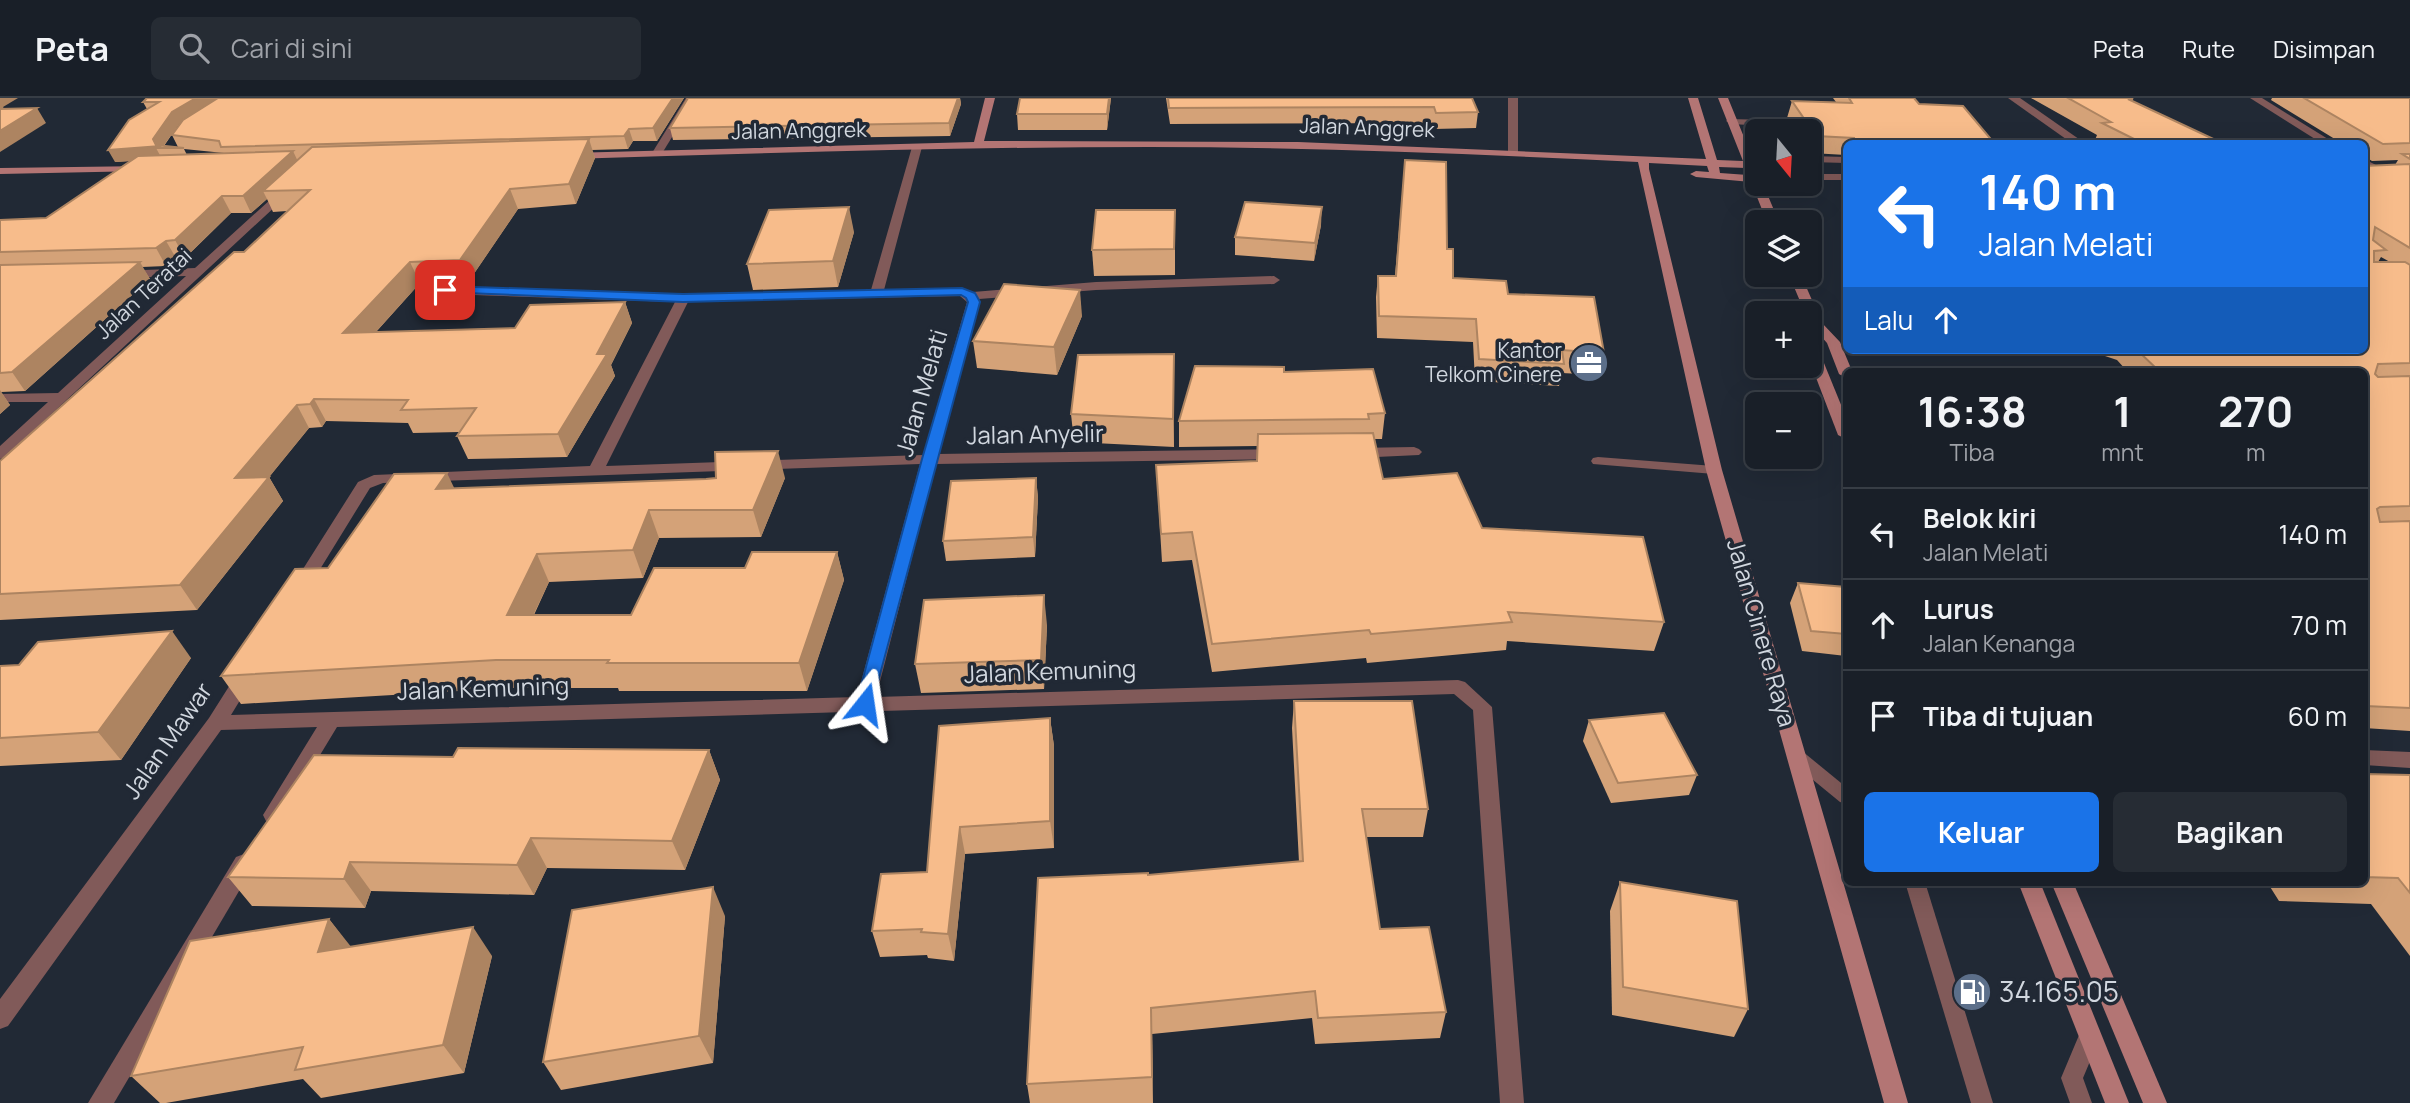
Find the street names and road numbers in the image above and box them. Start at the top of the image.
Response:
street label: Jalan Anggrek [1299,111,1436,143]
street label: Jalan Anggrek [731,115,867,145]
street label: Jalan Teratai [89,242,197,345]
street label: Jalan Melati [887,325,954,460]
street label: Jalan Anyelir [966,416,1104,451]
street label: Jalan Cinere Raya [1720,535,1805,730]
street label: Jalan Kemuning [963,651,1137,690]
street label: Jalan Kemuning [396,668,570,707]
street label: Jalan Mawar [114,675,219,805]

